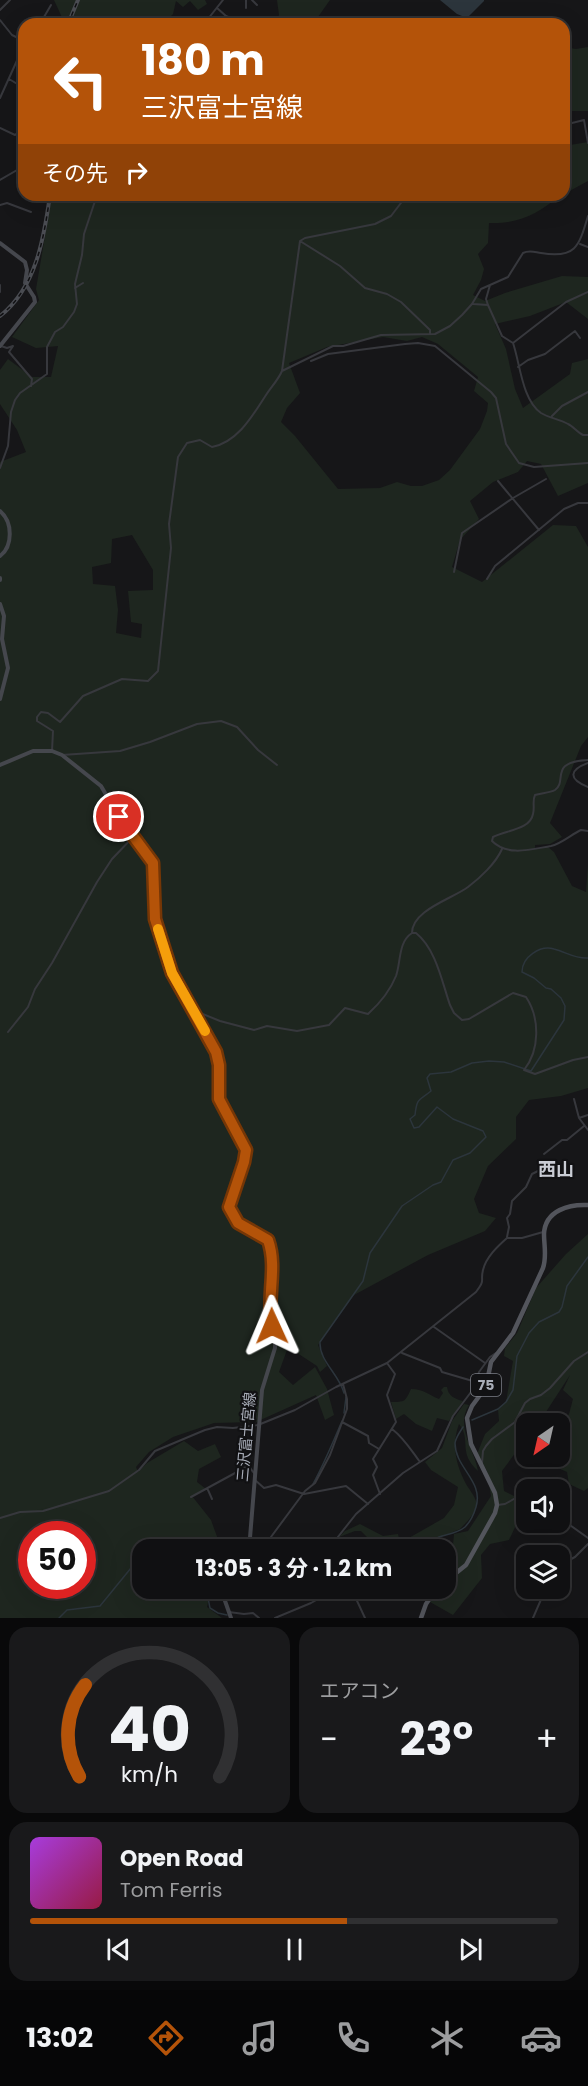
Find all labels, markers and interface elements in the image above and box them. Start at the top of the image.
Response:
text: 180 m [141,31,265,90]
icon: left [42,42,120,120]
text: 三沢富士宮線 [141,89,303,126]
icon: right [120,156,153,189]
text: その先 [42,158,108,189]
pin [93,791,144,842]
icon: arrive [102,800,135,833]
district label: 西山 [538,1157,574,1182]
position arrow [240,1294,304,1358]
road number: 75 [471,1374,501,1396]
street label: 三沢富士宮線 [232,1391,260,1483]
north arrow [516,1413,570,1467]
map controls [516,1413,570,1599]
button: sound [516,1479,570,1533]
speed limit sign: 50 [18,1521,96,1599]
button: layers [516,1545,570,1599]
text: 13:05 · 3 分 · 1.2 km [196,1553,392,1584]
text: エアコン [320,1677,400,1705]
text: 40 [108,1685,191,1773]
text: 23° [400,1708,473,1771]
text: − [320,1716,338,1763]
text: + [535,1716,558,1763]
text: km/h [121,1759,178,1790]
text: Open Road [120,1843,244,1874]
text: Tom Ferris [120,1876,222,1904]
icon: previous [102,1933,135,1966]
icon: pause [278,1933,311,1966]
icon: next [454,1933,487,1966]
icon: directions [145,2017,187,2059]
icon: music [239,2017,281,2059]
icon: phone [332,2017,374,2059]
icon: climate [426,2017,468,2059]
icon: car [520,2017,562,2059]
text: 13:02 [26,2019,93,2056]

